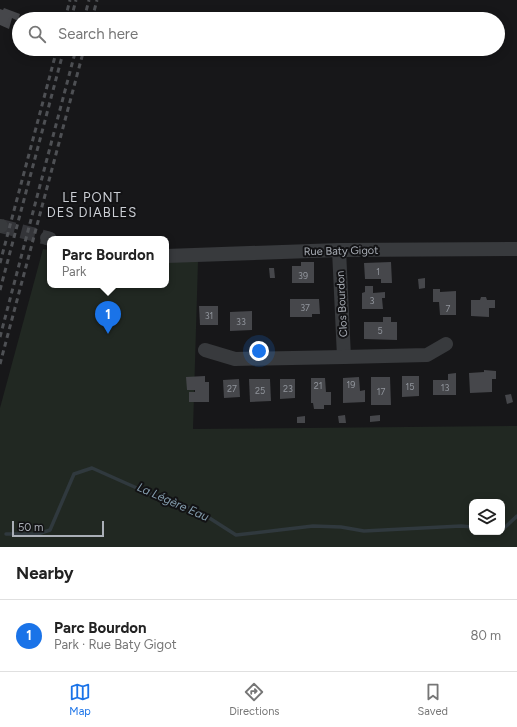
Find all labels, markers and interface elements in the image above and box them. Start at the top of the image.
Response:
search box [12,12,505,56]
icon: search [26,23,48,45]
text: Search here [58,25,138,43]
district label: LE PONT DES DIABLES [47,190,137,220]
popup [47,236,169,288]
street label: Rue Baty Gigot [304,244,378,258]
text: Parc Bourdon [62,246,154,264]
text: Park [62,264,86,279]
house number: 1 [376,266,380,277]
house number: 39 [298,270,308,281]
street label: Clos Bourdon [334,270,350,338]
house number: 3 [370,295,375,306]
pin: 1 [95,301,121,334]
house number: 37 [300,302,310,313]
house number: 7 [446,303,451,314]
house number: 31 [205,310,213,321]
house number: 33 [236,316,246,327]
house number: 5 [377,325,383,336]
your location [249,341,269,361]
house number: 19 [347,379,355,390]
house number: 21 [314,380,322,391]
house number: 15 [406,381,414,392]
house number: 13 [441,382,449,393]
house number: 27 [227,383,237,394]
house number: 23 [283,383,293,394]
house number: 25 [255,385,265,396]
house number: 17 [377,386,385,397]
water label: La Légère Eau [135,480,211,524]
map controls [469,499,505,535]
button: layers [469,499,505,535]
scale bar [12,519,104,538]
text: 50 m [18,521,43,534]
text: Nearby [16,563,74,583]
text: Parc Bourdon [54,619,147,637]
text: 1 [26,628,32,643]
text: 80 m [470,628,501,643]
text: Park · Rue Baty Gigot [54,637,177,652]
tab: Map [69,681,91,718]
tab: Directions [229,681,279,718]
tab: Saved [418,681,448,718]

